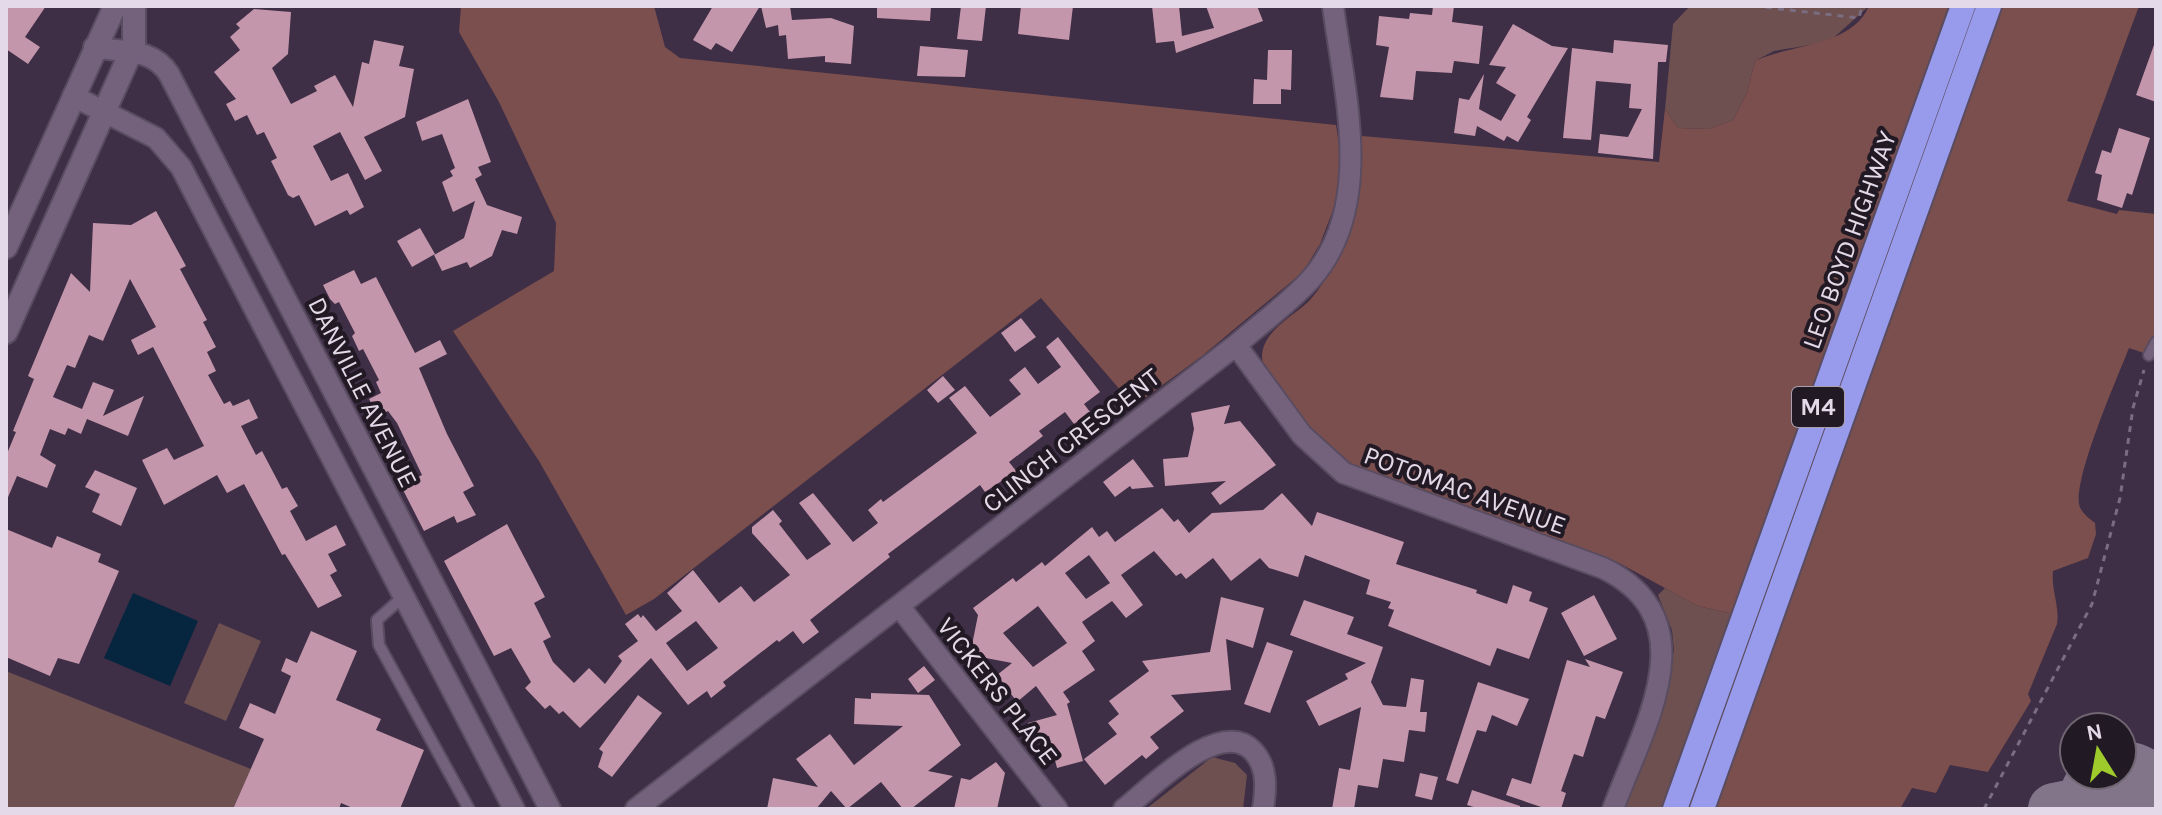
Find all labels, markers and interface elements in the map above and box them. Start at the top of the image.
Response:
street label: LEO BOYD HIGHWAY [1796,126,1904,353]
street label: DANVILLE AVENUE [301,292,424,493]
street label: CLINCH CRESCENT [977,362,1166,519]
road number: M4 [1792,387,1844,427]
street label: POTOMAC AVENUE [1360,440,1570,541]
street label: VICKERS PLACE [931,612,1065,771]
north arrow [2058,711,2138,791]
text: N [2084,718,2105,747]

